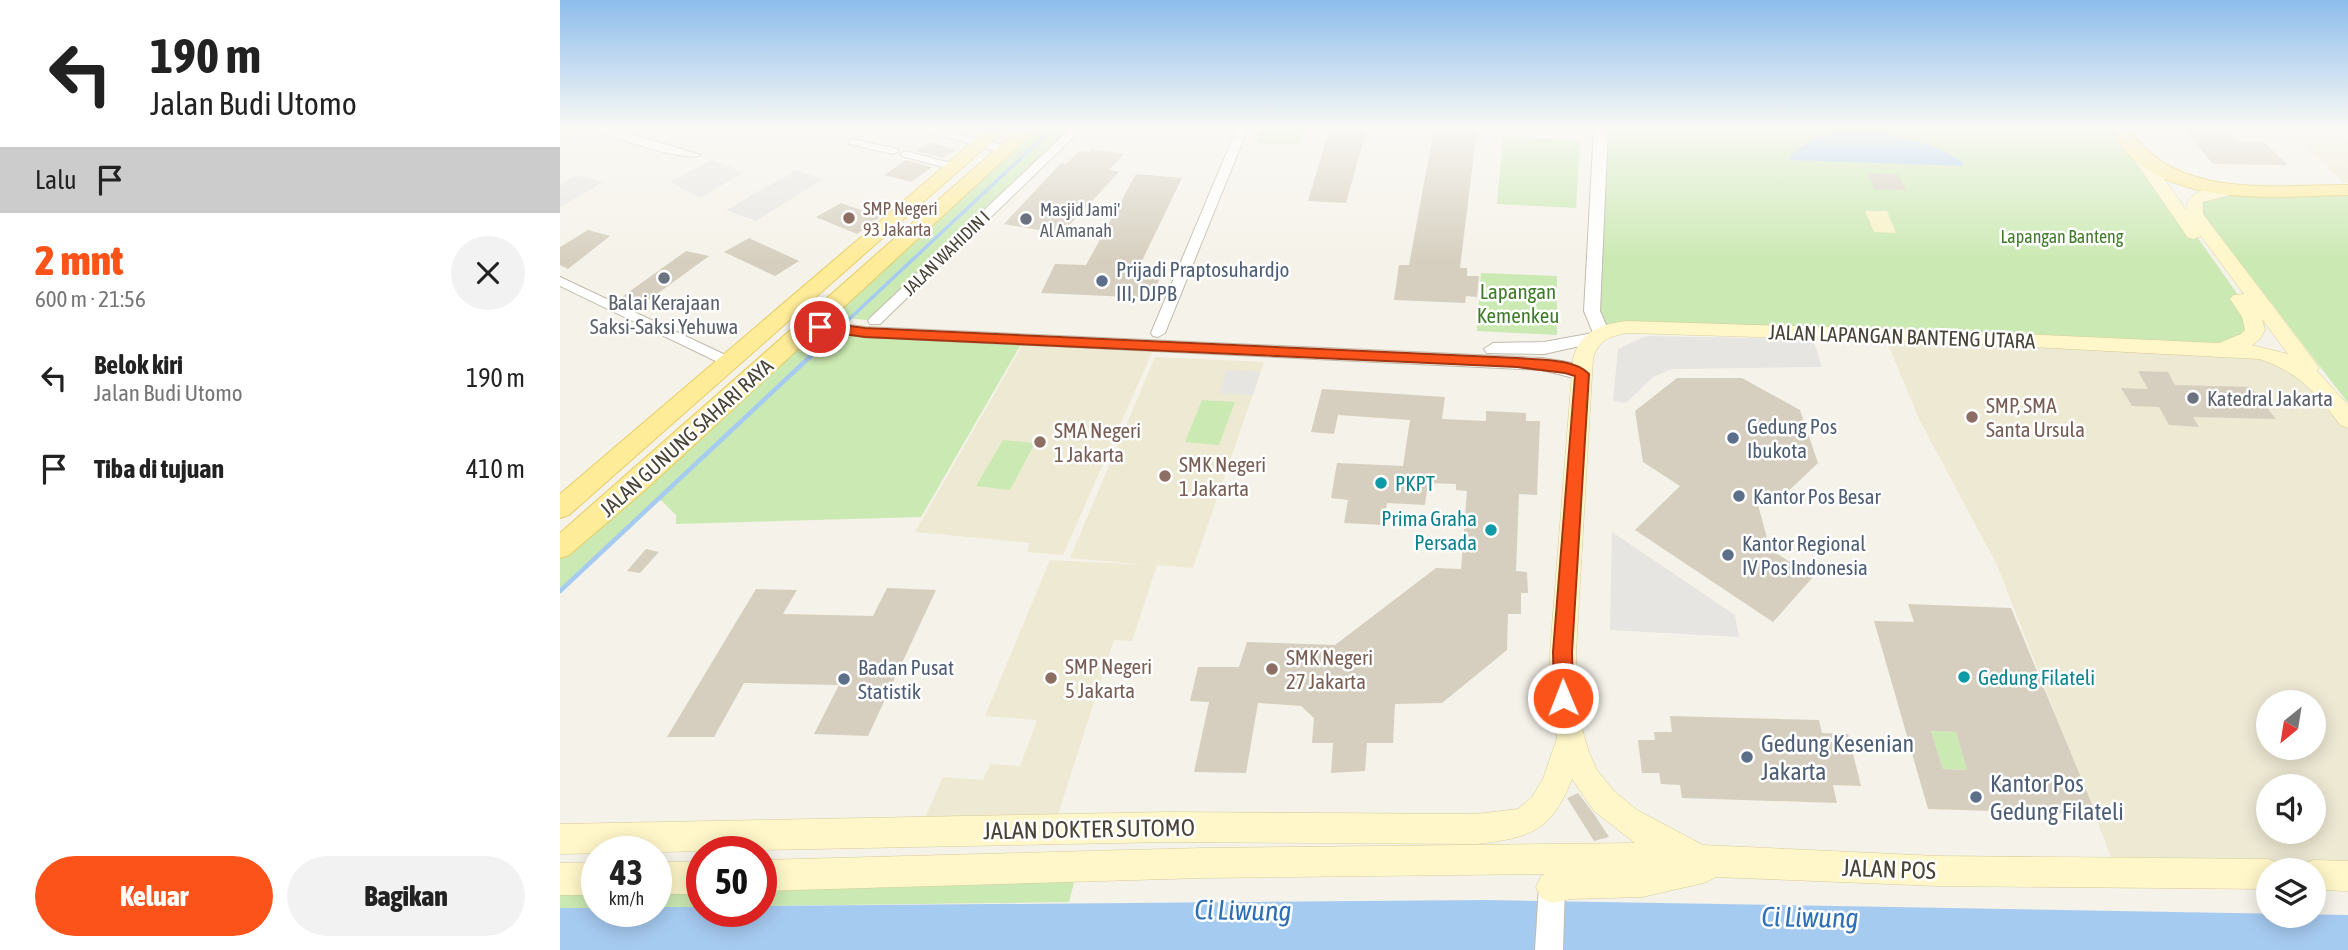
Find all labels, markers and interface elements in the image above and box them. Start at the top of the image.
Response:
text: 190 m [150,27,261,83]
icon: left [35,28,126,119]
text: Jalan Budi Utomo [150,85,357,122]
icon: arrive [91,161,129,199]
text: Lalu [35,165,77,195]
place label: SMP Negeri 93 Jakarta [863,198,938,240]
place label: Masjid Jami' Al Amanah [1040,199,1120,241]
street label: JALAN WAHIDIN I [898,206,994,300]
marker: SMP Negeri 93 Jakarta [841,210,857,226]
marker: Masjid Jami' Al Amanah [1018,211,1034,227]
park label: Lapangan Banteng [2000,226,2124,247]
text: 2 mnt [35,236,123,284]
button: close [451,236,525,310]
place label: Prijadi Praptosuhardjo III, DJPB [1116,257,1289,305]
marker: Balai Kerajaan Saksi-Saksi Yehuwa [656,270,672,286]
marker: Prijadi Praptosuhardjo III, DJPB [1094,273,1110,289]
park label: Lapangan Kemenkeu [1477,279,1559,327]
text: 600 m · 21:56 [35,286,146,312]
place label: Balai Kerajaan Saksi-Saksi Yehuwa [590,290,738,338]
pin [790,297,850,357]
icon: arrive [801,308,839,346]
street label: JALAN LAPANGAN BANTENG UTARA [1768,319,2037,353]
text: Belok kiri [94,350,183,380]
street label: JALAN GUNUNG SAHARI RAYA [595,353,778,521]
icon: left [35,359,73,397]
text: 190 m [466,363,525,393]
text: Jalan Budi Utomo [94,380,243,406]
place label: Katedral Jakarta [2207,386,2333,410]
marker: Katedral Jakarta [2185,390,2201,406]
place label: SMP, SMA Santa Ursula [1986,393,2085,441]
marker: SMP, SMA Santa Ursula [1964,409,1980,425]
place label: Gedung Pos Ibukota [1747,414,1837,462]
place label: SMA Negeri 1 Jakarta [1054,418,1141,466]
marker: Gedung Pos Ibukota [1725,430,1741,446]
marker: SMA Negeri 1 Jakarta [1032,434,1048,450]
icon: arrive [35,450,73,488]
place label: SMK Negeri 1 Jakarta [1179,452,1266,500]
text: Tiba di tujuan [94,454,224,484]
text: 410 m [466,454,525,484]
marker: SMK Negeri 1 Jakarta [1157,468,1173,484]
place label: PKPT [1395,471,1435,495]
marker: PKPT [1373,475,1389,491]
place label: Kantor Pos Besar [1753,484,1882,508]
marker: Kantor Pos Besar [1731,488,1747,504]
place label: Prima Graha Persada [1381,506,1477,554]
marker: Prima Graha Persada [1483,522,1499,538]
place label: Kantor Regional IV Pos Indonesia [1742,531,1868,579]
marker: Kantor Regional IV Pos Indonesia [1720,547,1736,563]
place label: SMK Negeri 27 Jakarta [1286,645,1373,693]
place label: SMP Negeri 5 Jakarta [1065,654,1152,702]
place label: Badan Pusat Statistik [858,655,954,703]
marker: SMK Negeri 27 Jakarta [1264,661,1280,677]
position arrow [1526,661,1600,735]
place label: Gedung Filateli [1978,665,2095,689]
marker: Gedung Filateli [1956,669,1972,685]
marker: SMP Negeri 5 Jakarta [1043,670,1059,686]
marker: Badan Pusat Statistik [836,671,852,687]
north arrow [2256,690,2326,760]
map controls [2256,690,2326,928]
place label: Gedung Kesenian Jakarta [1761,730,1914,785]
marker: Gedung Kesenian Jakarta [1739,749,1755,765]
place label: Kantor Pos Gedung Filateli [1990,770,2124,825]
button: sound [2256,774,2326,844]
marker: Kantor Pos Gedung Filateli [1968,789,1984,805]
street label: JALAN DOKTER SUTOMO [983,814,1195,844]
speed limit sign: 50 [686,836,777,927]
text: 43 [610,852,643,892]
street label: JALAN POS [1842,854,1936,884]
button: Keluar [35,856,273,936]
button: Bagikan [287,856,525,936]
button: layers [2256,858,2326,928]
text: km/h [609,888,644,909]
water label: Ci Liwung [1194,893,1292,927]
water label: Ci Liwung [1761,900,1859,934]

